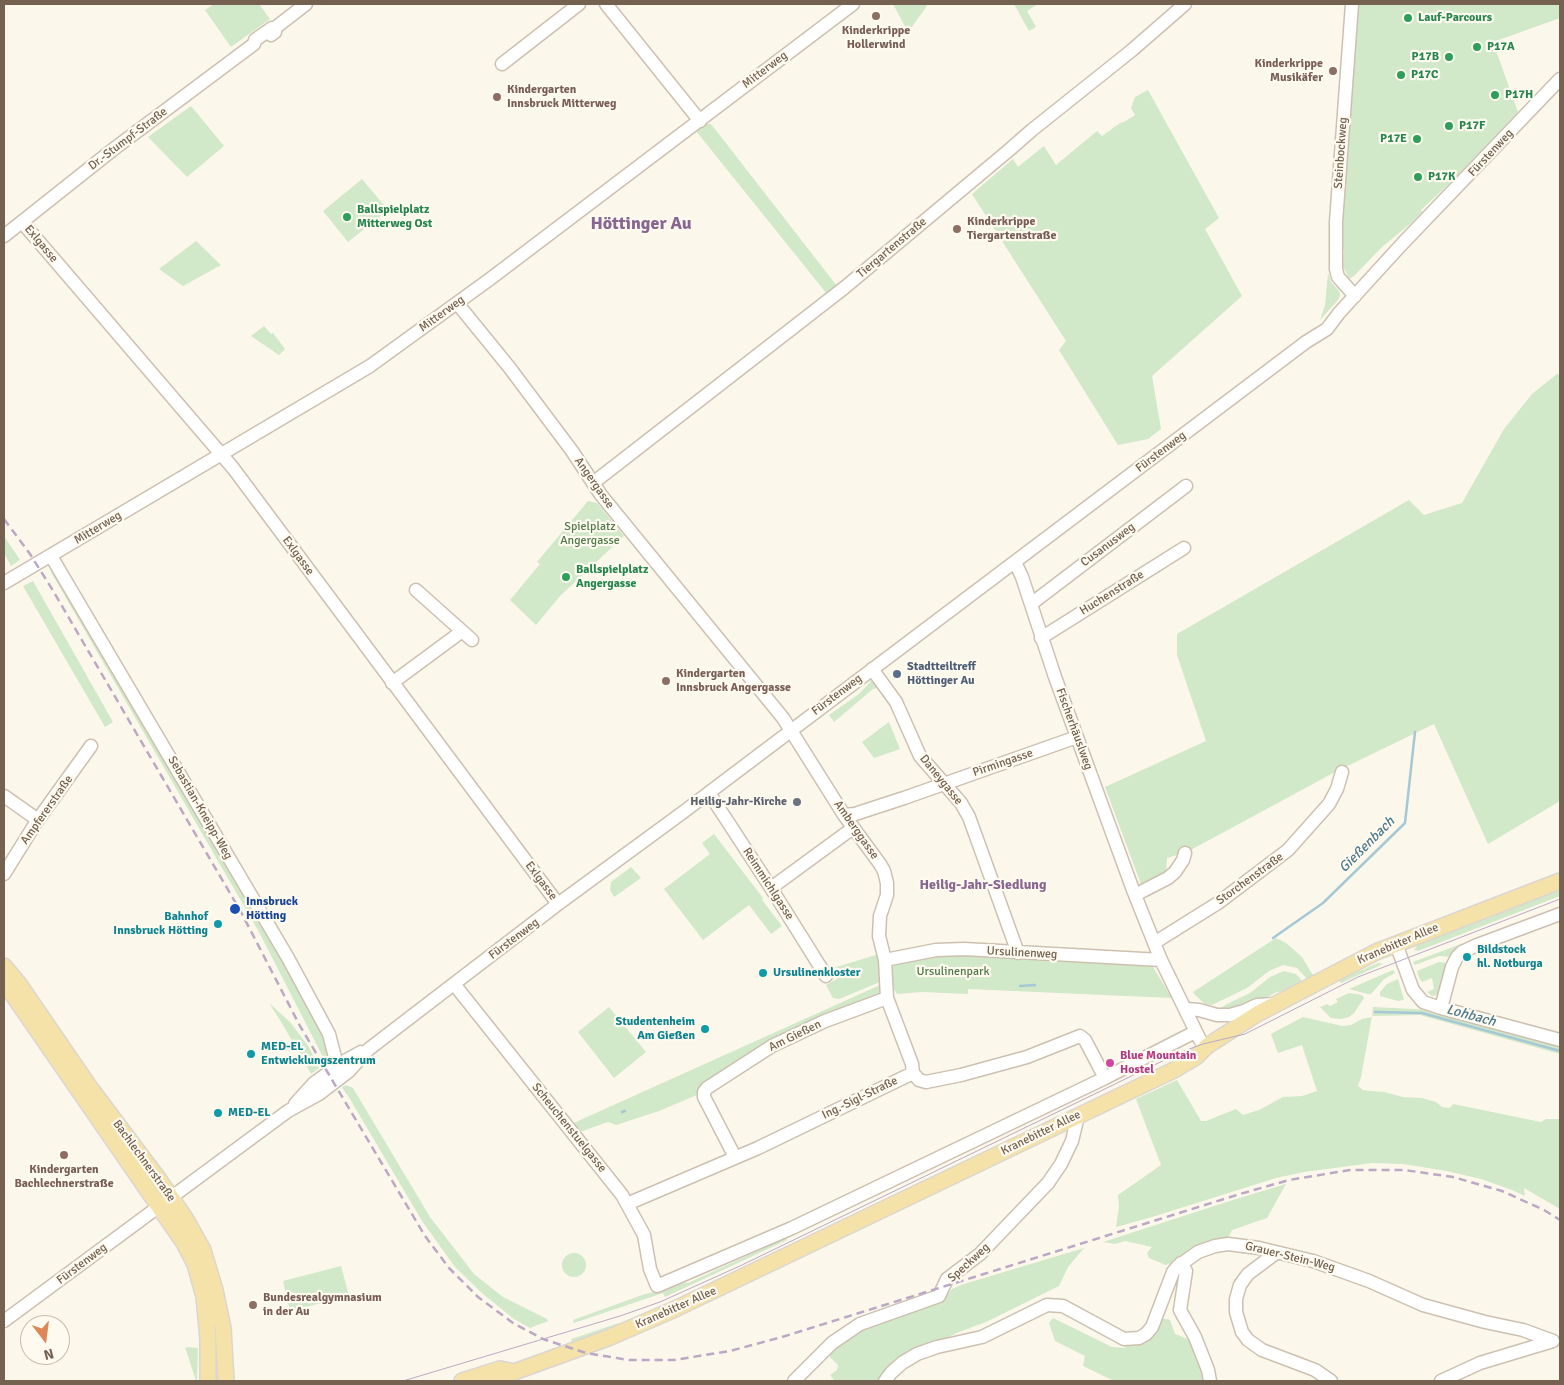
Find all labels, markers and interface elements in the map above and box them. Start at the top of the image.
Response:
marker: Kinderkrippe Hollerwind [870,10,882,22]
place label: Lauf-Parcours [1418,11,1492,25]
marker: Lauf-Parcours [1402,12,1414,24]
place label: Kinderkrippe Hollerwind [842,24,910,52]
place label: P17A [1487,40,1515,54]
marker: P17A [1471,41,1483,53]
street label: Mitterweg [740,48,790,92]
place label: P17B [1412,50,1439,64]
marker: P17B [1443,51,1455,63]
place label: Kinderkrippe Musikäfer [1255,57,1323,85]
marker: Kinderkrippe Musikäfer [1327,65,1339,77]
place label: P17C [1411,68,1438,82]
marker: P17C [1395,69,1407,81]
place label: Kindergarten Innsbruck Mitterweg [507,83,616,111]
place label: P17H [1505,88,1533,102]
marker: P17H [1489,89,1501,101]
marker: Kindergarten Innsbruck Mitterweg [491,91,503,103]
street label: Dr.-Stumpf-Straße [86,105,170,173]
street label: Steinbockweg [1331,117,1351,189]
place label: P17F [1459,119,1485,133]
marker: P17F [1443,120,1455,132]
street label: Fürstenweg [1465,126,1517,180]
place label: P17E [1380,132,1407,146]
marker: P17E [1411,133,1423,145]
place label: P17K [1428,170,1455,184]
marker: P17K [1412,171,1424,183]
place label: Ballspielplatz Mitterweg Ost [357,203,432,231]
marker: Ballspielplatz Mitterweg Ost [341,211,353,223]
district label: Höttinger Au [590,213,692,235]
street label: Tiergartenstraße [854,215,930,281]
place label: Kinderkrippe Tiergartenstraße [967,215,1056,243]
street label: Exlgasse [21,222,61,266]
marker: Kinderkrippe Tiergartenstraße [951,223,963,235]
street label: Mitterweg [416,293,468,335]
street label: Fürstenweg [1133,428,1189,476]
street label: Angergasse [571,455,617,511]
street label: Mitterweg [72,508,124,548]
park label: Spielplatz Angergasse [560,520,620,548]
street label: Cusanusweg [1078,520,1138,570]
street label: Exlgasse [279,534,317,578]
place label: Ballspielplatz Angergasse [576,563,648,591]
street label: Huchenstraße [1077,568,1147,618]
marker: Ballspielplatz Angergasse [560,571,572,583]
place label: Stadtteiltreff Höttinger Au [907,660,976,688]
place label: Kindergarten Innsbruck Angergasse [676,667,791,695]
marker: Stadtteiltreff Höttinger Au [891,668,903,680]
street label: Fürstenweg [809,671,865,719]
marker: Kindergarten Innsbruck Angergasse [660,675,672,687]
street label: Fischerhäuslweg [1053,686,1095,772]
street label: Pirmingasse [971,746,1035,780]
street label: Daneygasse [916,752,966,808]
street label: Sebastian-Kneipp-Weg [165,754,235,862]
street label: Ampfererstraße [18,773,76,847]
place label: Heilig-Jahr-Kirche [690,795,787,809]
marker: Heilig-Jahr-Kirche [791,796,803,808]
street label: Amberggasse [830,798,882,862]
water label: Gießenbach [1336,814,1398,876]
street label: Reimmichlgasse [739,845,797,923]
street label: Storchenstraße [1214,850,1286,908]
street label: Exlgasse [522,859,560,903]
district label: Heilig-Jahr-Siedlung [919,877,1047,893]
place label: Innsbruck Hötting [246,895,298,923]
marker: Innsbruck Hötting [228,902,242,916]
place label: Bahnhof Innsbruck Hötting [113,910,208,938]
street label: Fürstenweg [486,915,542,963]
marker: Bahnhof Innsbruck Hötting [212,918,224,930]
street label: Kranebitter Allee [1355,920,1441,968]
place label: Bildstock hl. Notburga [1477,943,1543,971]
street label: Ursulinenweg [986,944,1058,962]
marker: Bildstock hl. Notburga [1461,951,1473,963]
park label: Ursulinenpark [917,965,989,979]
place label: Ursulinenkloster [773,966,861,980]
marker: Ursulinenkloster [757,967,769,979]
water label: Lohbach [1444,1001,1498,1031]
place label: Studentenheim Am Gießen [616,1015,695,1043]
street label: Am Gießen [766,1017,824,1055]
marker: Studentenheim Am Gießen [699,1023,711,1035]
place label: MED-EL Entwicklungszentrum [261,1040,376,1068]
marker: MED-EL Entwicklungszentrum [245,1048,257,1060]
place label: Blue Mountain Hostel [1120,1049,1196,1077]
marker: Blue Mountain Hostel [1104,1057,1116,1069]
street label: Ing.-Sigl-Straße [820,1073,900,1123]
street label: Scheuchenstuelgasse [529,1081,609,1175]
place label: MED-EL [228,1106,271,1120]
marker: MED-EL [212,1107,224,1119]
street label: Kranebitter Allee [999,1107,1083,1159]
street label: Bachlechnerstraße [110,1117,178,1205]
marker: Kindergarten Bachlechnerstraße [58,1149,70,1161]
place label: Kindergarten Bachlechnerstraße [14,1163,114,1191]
street label: Grauer-Stein-Weg [1244,1239,1336,1275]
street label: Fürstenweg [54,1240,110,1288]
street label: Speckweg [945,1240,993,1286]
street label: Kranebitter Allee [633,1284,719,1332]
place label: Bundesrealgymnasium in der Au [263,1291,382,1319]
marker: Bundesrealgymnasium in der Au [247,1299,259,1311]
north arrow [20,1315,70,1365]
text: N [42,1345,56,1363]

